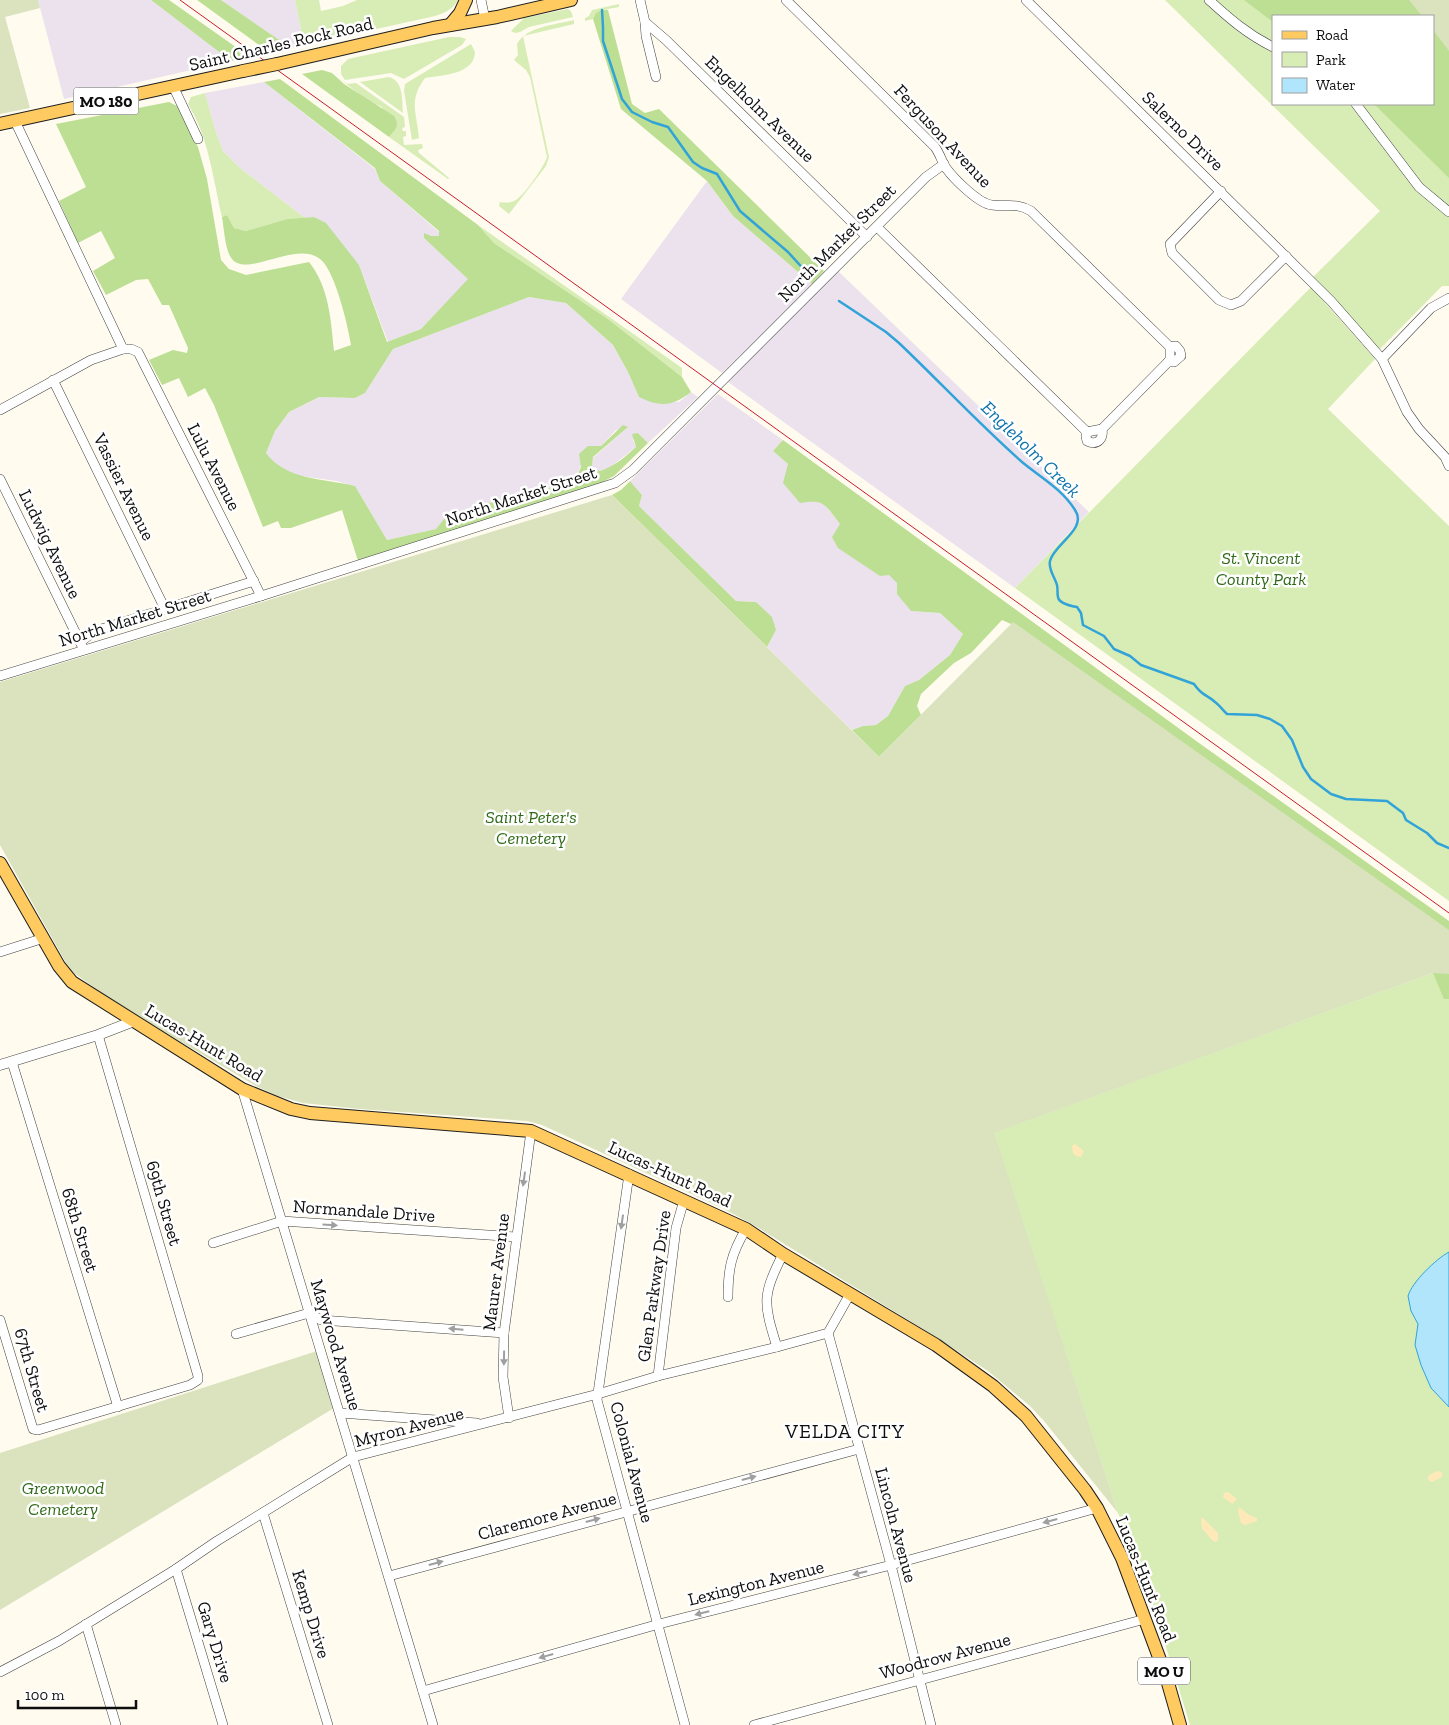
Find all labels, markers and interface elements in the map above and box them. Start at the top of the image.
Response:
street label: Saint Charles Rock Road [187,12,375,76]
legend [1272,15,1434,105]
text: Road [1316,26,1349,44]
street label: Engelholm Avenue [700,51,820,167]
text: Park [1316,51,1346,69]
text: Water [1316,76,1356,94]
street label: Ferguson Avenue [889,80,997,192]
street label: Salerno Drive [1138,87,1228,175]
road number: MO 180 [74,88,138,114]
street label: North Market Street [773,179,901,307]
water label: Engleholm Creek [977,396,1085,502]
street label: Lulu Avenue [183,420,245,514]
street label: Vassier Avenue [88,429,159,544]
street label: North Market Street [443,461,600,531]
street label: Ludwig Avenue [14,486,86,602]
park label: St. Vincent County Park [1216,547,1306,590]
street label: North Market Street [56,584,214,652]
park label: Saint Peter's Cemetery [485,806,577,849]
street label: Lucas-Hunt Road [141,999,267,1087]
street label: Lucas-Hunt Road [605,1136,735,1212]
street label: 69th Street [141,1158,187,1248]
one-way arrow [520,1171,528,1187]
street label: 68th Street [57,1185,103,1275]
street label: Normandale Drive [292,1195,436,1227]
street label: Glen Parkway Drive [632,1209,676,1363]
street label: Maurer Avenue [478,1212,514,1332]
one-way arrow [617,1215,625,1231]
one-way arrow [322,1221,338,1229]
street label: Maywood Avenue [306,1277,366,1413]
one-way arrow [447,1324,463,1332]
street label: 67th Street [10,1326,55,1415]
one-way arrow [500,1350,508,1366]
street label: Colonial Avenue [605,1399,659,1525]
street label: Myron Avenue [352,1402,466,1452]
district label: VELDA CITY [784,1419,905,1443]
street label: Lincoln Avenue [870,1465,922,1585]
one-way arrow [742,1474,757,1482]
park label: Greenwood Cemetery [22,1477,104,1520]
street label: Claremore Avenue [475,1487,619,1545]
street label: Lucas-Hunt Road [1111,1513,1181,1645]
one-way arrow [585,1516,600,1524]
one-way arrow [1043,1517,1058,1525]
street label: Lexington Avenue [686,1555,826,1611]
one-way arrow [428,1559,443,1567]
street label: Kemp Drive [287,1567,335,1661]
one-way arrow [852,1569,867,1577]
street label: Gary Drive [192,1599,238,1685]
one-way arrow [695,1609,710,1617]
street label: Woodrow Avenue [877,1628,1013,1684]
one-way arrow [538,1653,553,1661]
road number: MO U [1138,1658,1190,1684]
scale bar [18,1678,135,1710]
text: 100 m [25,1686,64,1704]

